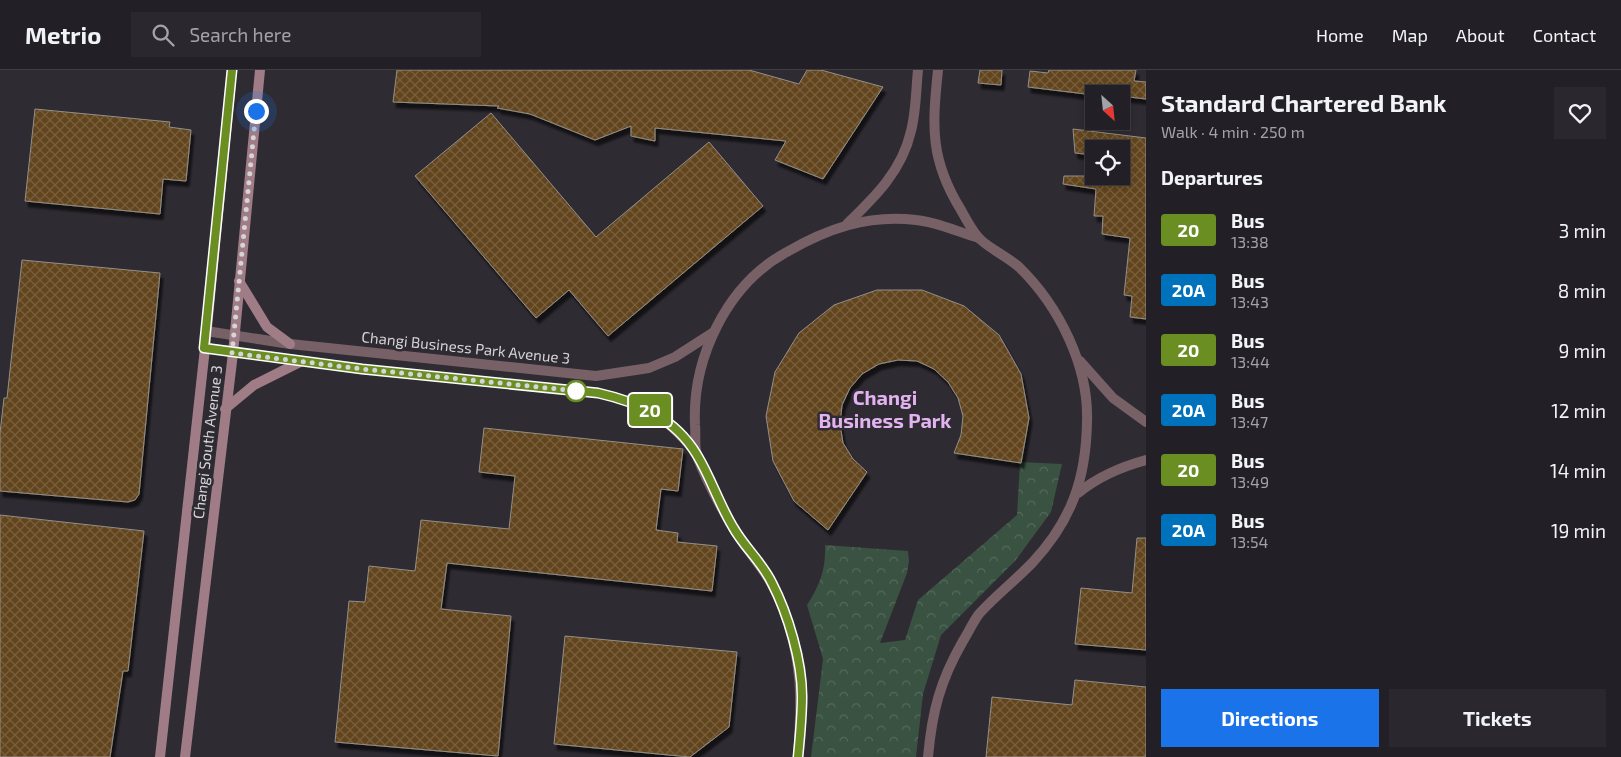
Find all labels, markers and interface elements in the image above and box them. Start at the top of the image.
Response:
search box [131,12,481,57]
text: Metrio [25,20,101,49]
icon: search [149,21,177,49]
text: Search here [189,23,291,46]
text: Home [1316,24,1364,46]
text: Map [1392,24,1428,46]
text: About [1456,24,1505,46]
text: Contact [1533,24,1596,46]
north arrow [1085,85,1130,130]
map controls [1085,85,1130,185]
button: heart [1554,87,1606,139]
text: Standard Chartered Bank [1161,88,1446,117]
your location [244,99,269,124]
text: Walk · 4 min · 250 m [1161,122,1305,141]
button: locate [1085,140,1130,185]
text: Departures [1161,166,1263,189]
text: Bus [1231,209,1265,232]
text: 20 [1178,219,1199,241]
text: 3 min [1559,219,1606,242]
text: 13:38 [1231,232,1269,251]
text: Bus [1231,269,1265,292]
text: 20A [1172,279,1205,301]
text: 8 min [1558,279,1606,302]
text: 13:43 [1231,292,1269,311]
street label: Changi Business Park Avenue 3 [361,327,571,367]
text: Bus [1231,329,1265,352]
text: 20 [1178,339,1199,361]
text: 9 min [1558,339,1606,362]
text: 13:44 [1231,352,1270,371]
street label: Changi South Avenue 3 [189,364,225,520]
unlabelled marker [565,380,587,402]
district label: Changi Business Park [818,385,952,432]
text: Bus [1231,389,1265,412]
line badge: 20 [628,394,672,426]
text: 20 [639,399,661,421]
text: 20A [1172,399,1205,421]
text: 12 min [1551,399,1606,422]
text: 13:47 [1231,412,1268,431]
text: Bus [1231,449,1265,472]
text: 20 [1178,459,1199,481]
text: 14 min [1550,459,1606,482]
text: 13:49 [1231,472,1269,491]
text: Bus [1231,509,1265,532]
text: 20A [1172,519,1205,541]
text: 19 min [1551,519,1606,542]
text: 13:54 [1231,532,1268,551]
button: Directions [1161,689,1379,747]
button: Tickets [1389,689,1606,747]

